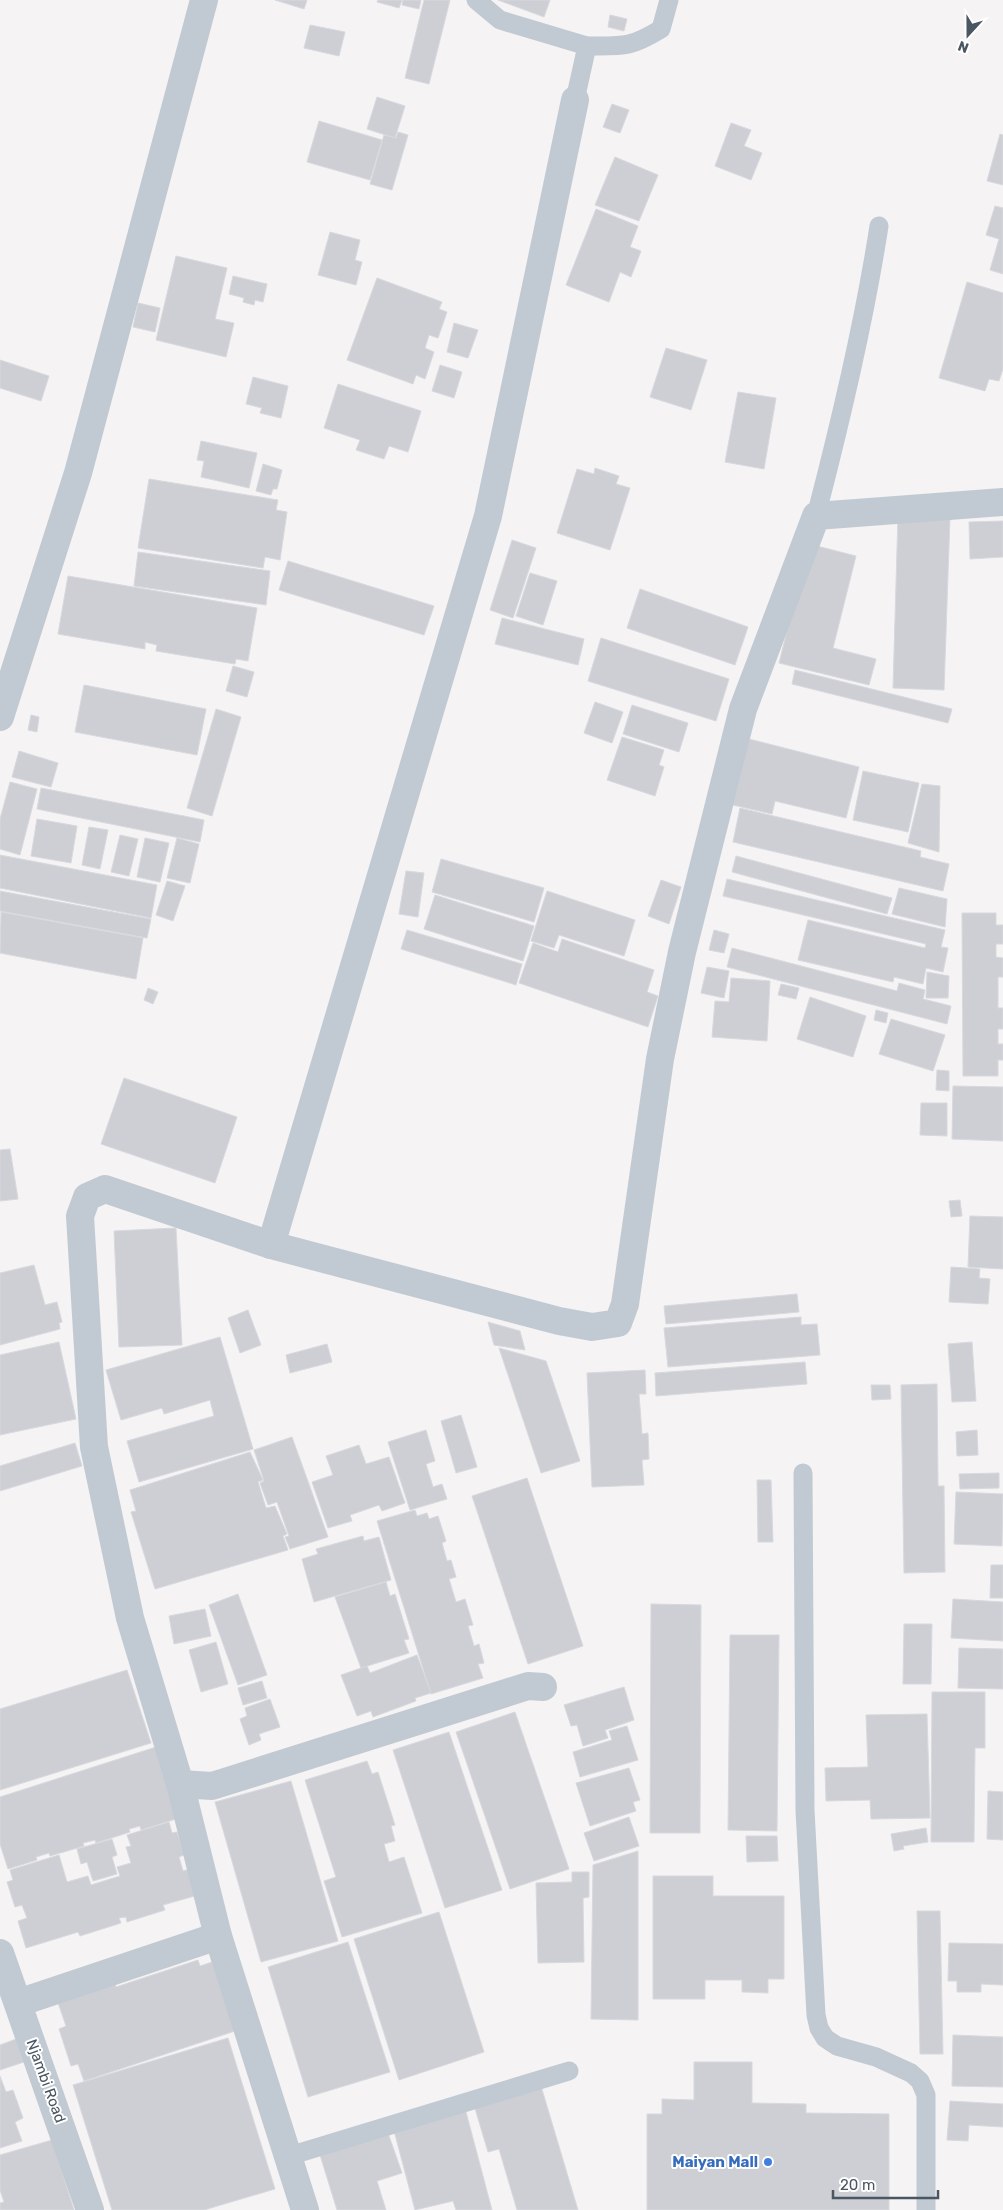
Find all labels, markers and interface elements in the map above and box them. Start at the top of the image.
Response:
north arrow [943,10,993,60]
text: N [956,37,971,56]
street label: Njambi Road [23,2037,69,2125]
place label: Maiyan Mall [672,2153,758,2171]
marker: Maiyan Mall [762,2156,774,2168]
scale bar [833,2168,938,2200]
text: 20 m [840,2176,875,2194]

